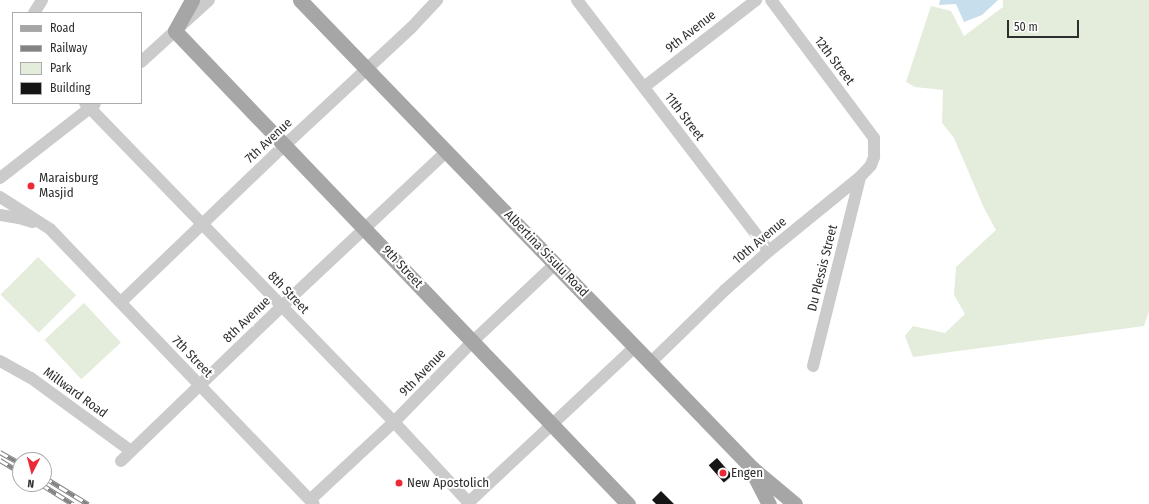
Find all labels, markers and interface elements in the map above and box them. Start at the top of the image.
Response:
street label: 9th Avenue [663,8,719,56]
legend [12,12,142,104]
scale bar [1009,12,1081,38]
text: 50 m [1014,20,1038,34]
text: Road [50,21,75,35]
street label: 12th Street [811,34,857,88]
text: Railway [50,41,87,55]
text: Park [50,61,71,75]
text: Building [50,81,90,95]
street label: 11th Street [661,90,707,144]
street label: 7th Avenue [242,115,296,167]
place label: Maraisburg Masjid [39,171,98,202]
marker: Maraisburg Masjid [26,181,36,191]
street label: Albertina Sisulu Road [501,207,591,301]
street label: 10th Avenue [730,214,790,268]
street label: Du Plessis Street [805,223,841,313]
street label: 9th Street [378,243,426,291]
street label: 8th Street [264,269,312,317]
street label: 8th Avenue [220,294,274,346]
street label: 7th Street [169,333,215,381]
street label: 9th Avenue [397,346,449,400]
street label: Millward Road [40,365,110,421]
north arrow [12,452,52,492]
place label: Engen [731,465,763,481]
marker: Engen [718,468,728,478]
place label: New Apostolich [407,475,489,491]
text: N [27,477,35,490]
marker: New Apostolich [394,478,404,488]

